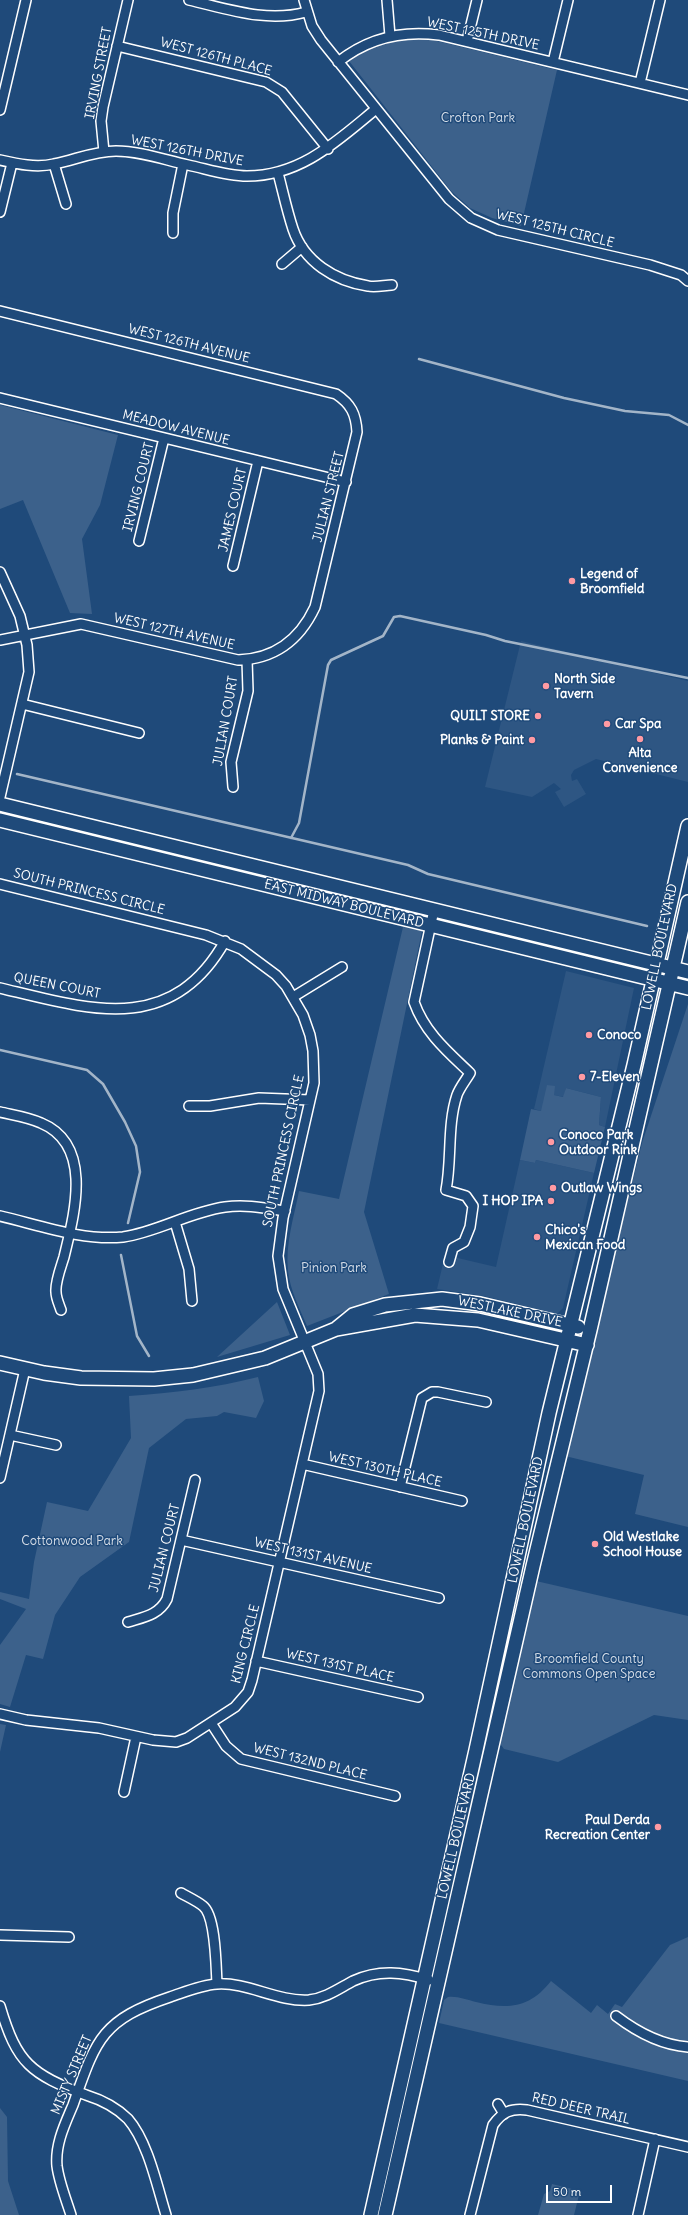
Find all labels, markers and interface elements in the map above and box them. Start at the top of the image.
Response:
street label: WEST 125TH DRIVE [425,14,541,54]
street label: IRVING STREET [82,26,116,120]
street label: WEST 126TH PLACE [159,35,273,79]
park label: Crofton Park [441,110,515,126]
street label: WEST 126TH DRIVE [129,132,245,170]
street label: WEST 125TH CIRCLE [494,207,616,251]
street label: WEST 126TH AVENUE [127,321,251,367]
street label: MEADOW AVENUE [121,407,231,449]
street label: IRVING COURT [120,441,158,533]
street label: JULIAN STREET [310,450,348,544]
street label: JAMES COURT [216,467,250,553]
place label: Legend of Broomfield [580,566,644,597]
marker: Legend of Broomfield [567,576,577,586]
street label: WEST 127TH AVENUE [112,610,236,654]
place label: North Side Tavern [554,671,615,702]
street label: JULIAN COURT [210,675,242,767]
marker: North Side Tavern [541,681,551,691]
place label: QUILT STORE [450,708,530,724]
marker: QUILT STORE [533,711,543,721]
place label: Car Spa [615,716,661,732]
marker: Car Spa [602,719,612,729]
place label: Planks & Paint [440,732,524,748]
marker: Alta Convenience [635,734,645,744]
marker: Planks & Paint [527,735,537,745]
place label: Alta Convenience [603,745,677,776]
street label: SOUTH PRINCESS CIRCLE [12,866,166,918]
street label: EAST MIDWAY BOULEVARD [263,877,425,931]
street label: LOWELL BOULEVARD [639,882,681,1012]
street label: QUEEN COURT [12,970,102,1002]
place label: Conoco [597,1027,641,1043]
marker: Conoco [584,1030,594,1040]
place label: 7-Eleven [590,1069,640,1085]
marker: 7-Eleven [577,1072,587,1082]
street label: SOUTH PRINCESS CIRCLE [260,1073,308,1229]
place label: Conoco Park Outdoor Rink [559,1127,637,1158]
marker: Conoco Park Outdoor Rink [546,1137,556,1147]
place label: Outlaw Wings [561,1180,642,1196]
marker: Outlaw Wings [548,1183,558,1193]
place label: I HOP IPA [482,1193,543,1209]
marker: I HOP IPA [546,1196,556,1206]
place label: Chico's Mexican Food [545,1222,625,1253]
marker: Chico's Mexican Food [532,1232,542,1242]
park label: Pinion Park [301,1260,367,1276]
street label: WESTLAKE DRIVE [456,1293,564,1331]
street label: WEST 130TH PLACE [327,1449,443,1491]
street label: LOWELL BOULEVARD [505,1455,547,1585]
street label: JULIAN COURT [146,1502,184,1594]
place label: Old Westlake School House [603,1529,682,1560]
park label: Cottonwood Park [21,1533,123,1549]
street label: WEST 131ST AVENUE [253,1535,373,1577]
marker: Old Westlake School House [590,1539,600,1549]
street label: KING CIRCLE [229,1603,263,1685]
street label: WEST 131ST PLACE [284,1646,396,1686]
park label: Broomfield County Commons Open Space [523,1651,655,1682]
street label: WEST 132ND PLACE [251,1740,369,1784]
street label: LOWELL BOULEVARD [435,1771,479,1901]
place label: Paul Derda Recreation Center [545,1812,650,1843]
marker: Paul Derda Recreation Center [653,1822,663,1832]
street label: MISTY STREET [48,2033,96,2117]
street label: RED DEER TRAIL [530,2090,632,2128]
scale bar [548,2177,614,2203]
text: 50 m [553,2184,581,2199]

